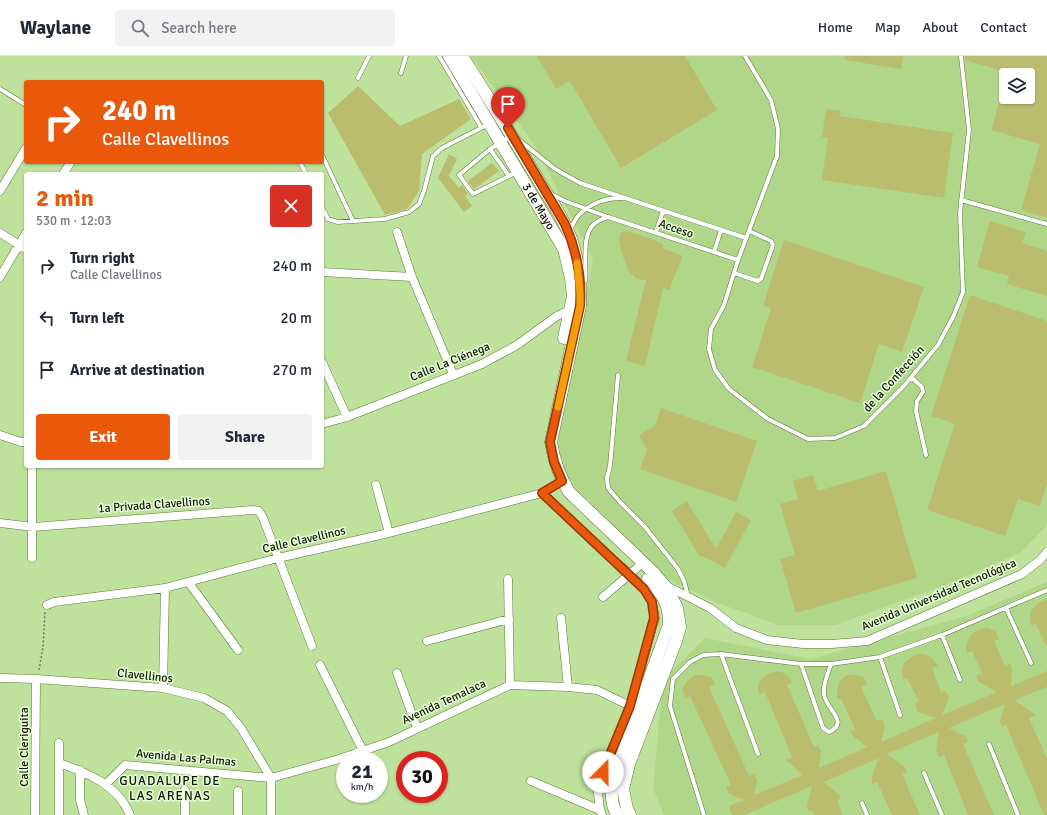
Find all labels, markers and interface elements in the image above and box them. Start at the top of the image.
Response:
search box [115,10,395,46]
text: Waylane [20,16,91,40]
icon: search [129,17,151,39]
text: Search here [161,19,237,37]
text: Home [818,19,853,36]
text: Map [875,19,900,36]
text: About [922,19,958,36]
text: Contact [980,19,1027,36]
map controls [999,68,1035,104]
button: layers [999,68,1035,104]
pin [491,87,525,128]
icon: arrive [497,93,519,115]
text: 240 m [102,94,176,128]
icon: right [36,96,88,148]
text: Calle Clavellinos [102,128,229,150]
street label: 3 de Mayo [519,180,558,232]
text: 2 min [36,183,94,213]
button: close [270,185,312,227]
text: 530 m · 12:03 [36,213,112,229]
street label: Acceso [657,216,695,242]
text: Turn right [70,249,135,267]
icon: right [36,255,58,277]
text: 240 m [272,257,312,275]
text: Calle Clavellinos [70,267,162,283]
icon: left [36,307,58,329]
text: Turn left [70,309,124,327]
text: 20 m [281,309,312,327]
street label: Calle La Ciénega [408,339,492,385]
street label: de la Confección [860,343,928,415]
icon: arrive [36,359,58,381]
text: Arrive at destination [70,361,205,379]
text: 270 m [272,361,312,379]
button: Exit [36,414,170,460]
button: Share [178,414,312,460]
street label: 1a Privada Clavellinos [97,494,211,516]
street label: Calle Clavellinos [261,523,347,557]
street label: Avenida Universidad Tecnológica [859,555,1019,635]
street label: Clavellinos [116,666,174,686]
street label: Avenida Temalaca [399,676,489,728]
street label: Calle Cleriguita [17,707,32,787]
street label: Avenida Las Palmas [135,746,237,770]
speed limit sign: 30 [396,751,448,803]
position arrow [582,751,624,793]
text: 21 [351,759,373,784]
district label: GUADALUPE DE LAS ARENAS [119,773,221,804]
text: km/h [351,781,373,793]

